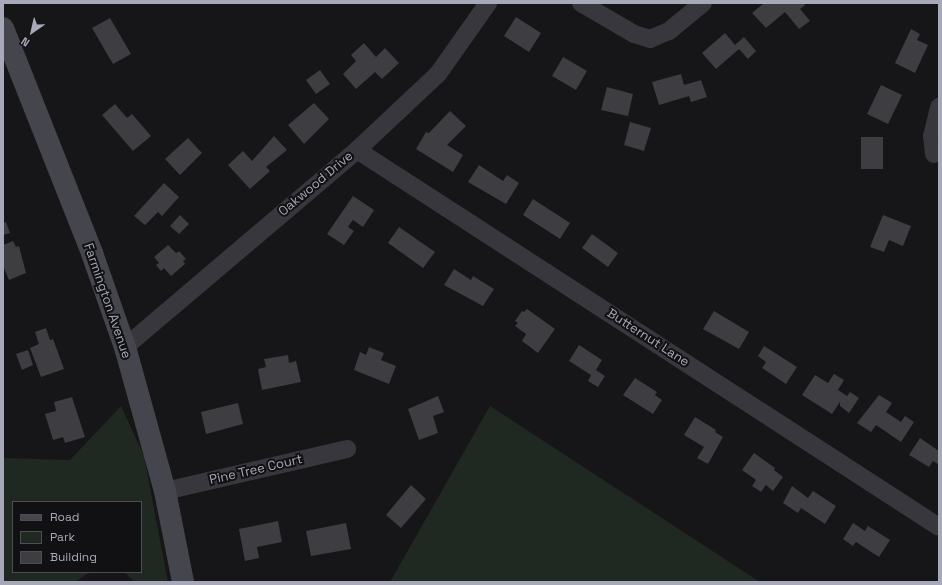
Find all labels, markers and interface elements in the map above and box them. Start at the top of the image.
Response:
north arrow [12,12,52,52]
text: N [18,34,32,50]
street label: Oakwood Drive [276,148,356,220]
street label: Farmington Avenue [80,241,134,361]
street label: Butternut Lane [604,306,692,370]
street label: Pine Tree Court [208,452,304,488]
legend [12,501,142,573]
text: Road [50,509,79,525]
text: Park [50,529,75,545]
text: Building [50,549,97,565]

